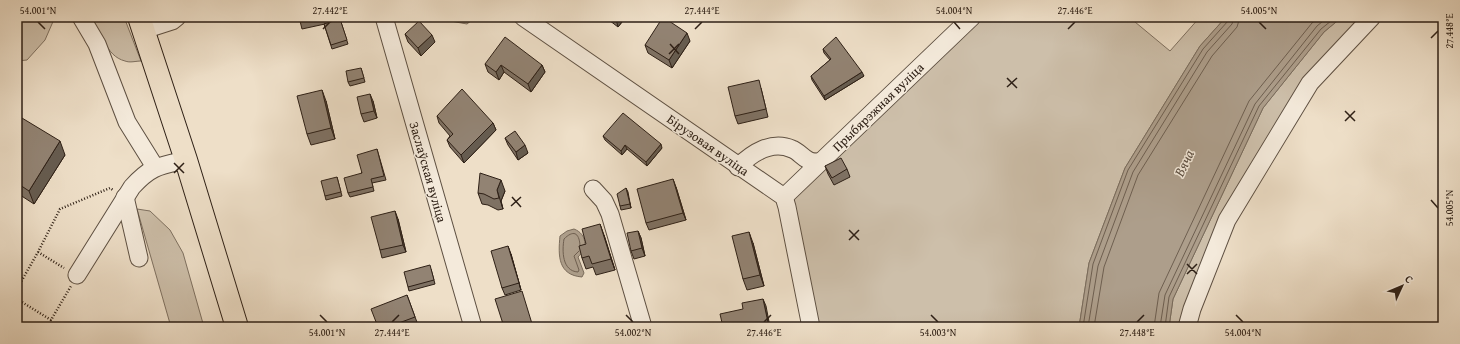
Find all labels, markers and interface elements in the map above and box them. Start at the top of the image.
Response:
text: 54.001°N [20,3,57,18]
text: 27.442°E [312,3,348,18]
text: 27.444°E [684,3,720,18]
text: 54.004°N [936,3,973,18]
text: 27.446°E [1057,3,1093,18]
text: 54.005°N [1241,3,1278,18]
text: 27.448°E [1442,13,1457,49]
street label: Прыбярэжная вуліца [828,58,929,156]
street label: Бірузовая вуліца [663,110,754,181]
street label: Заслаўская вуліца [405,119,452,225]
water label: Вяча [1169,146,1199,181]
text: 54.005°N [1442,189,1457,226]
north arrow [1382,266,1422,306]
text: С [1401,271,1417,287]
text: 54.001°N [309,325,346,340]
text: 27.444°E [374,325,410,340]
text: 54.002°N [615,325,652,340]
text: 27.446°E [746,325,782,340]
text: 54.003°N [920,325,957,340]
text: 27.448°E [1119,325,1155,340]
text: 54.004°N [1225,325,1262,340]

